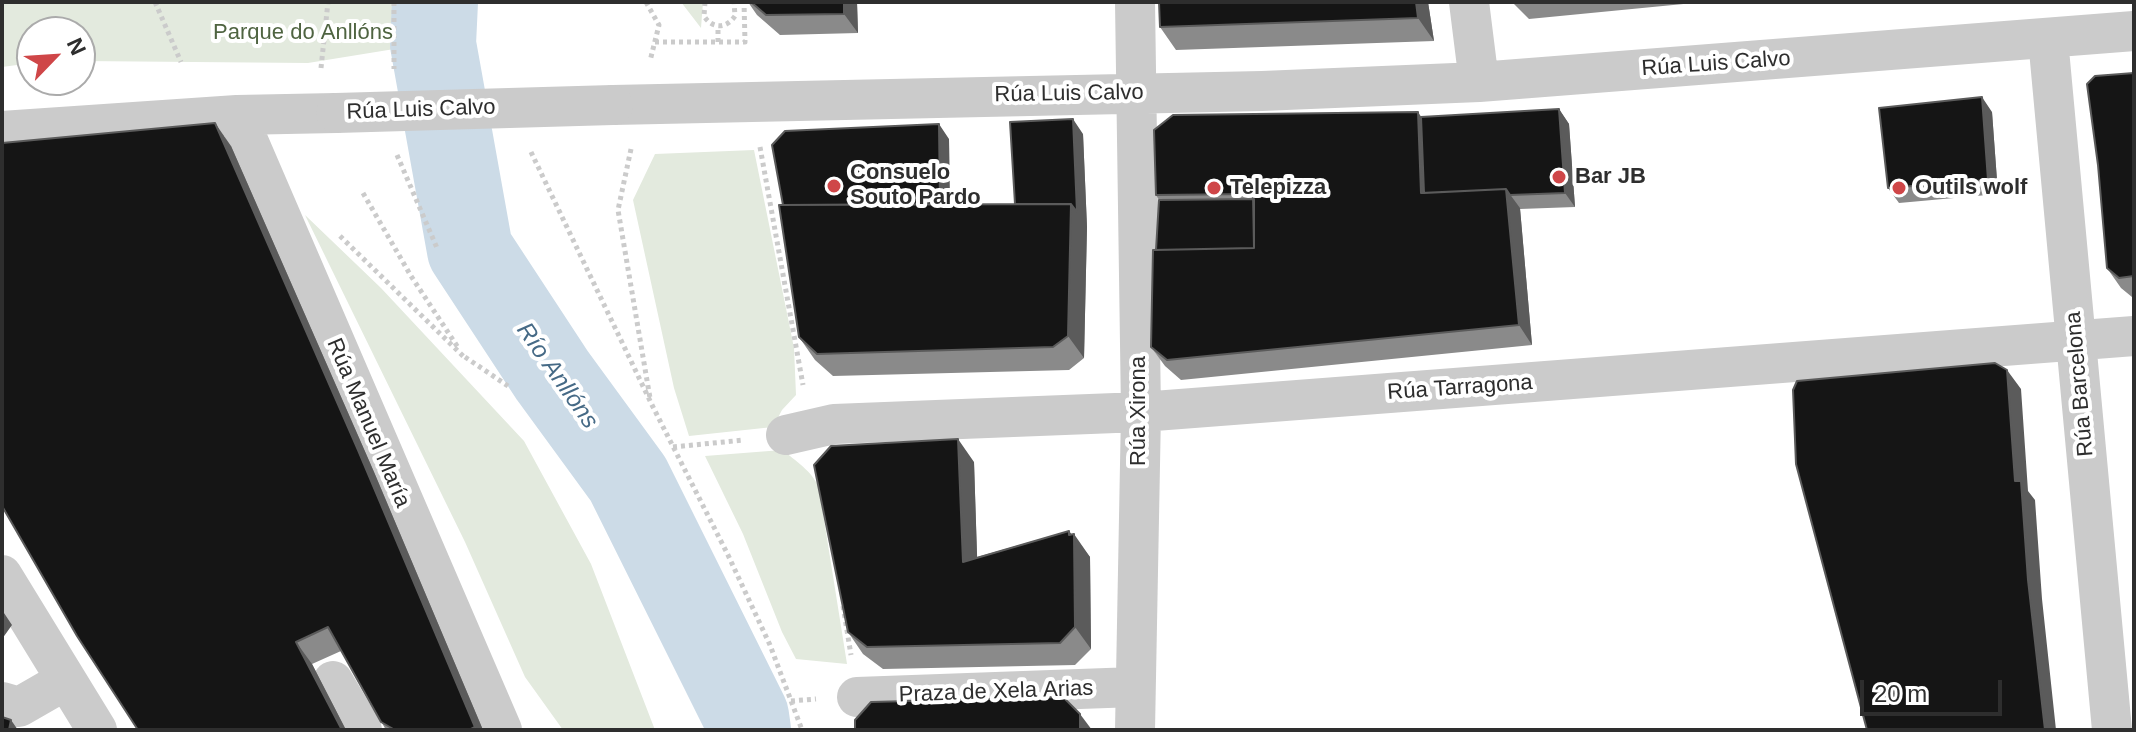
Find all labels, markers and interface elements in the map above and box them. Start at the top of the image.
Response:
north arrow [16,16,96,96]
park label: Parque do Anllóns [213,20,393,46]
text: N [62,34,91,59]
street label: Rúa Luis Calvo [1641,46,1791,82]
street label: Rúa Luis Calvo [994,80,1144,108]
street label: Rúa Luis Calvo [346,94,496,126]
place label: Consuelo Souto Pardo [850,160,981,212]
place label: Bar JB [1575,164,1646,190]
marker: Bar JB [1550,168,1568,186]
place label: Telepizza [1230,175,1326,201]
place label: Outils wolf [1915,175,2027,201]
marker: Consuelo Souto Pardo [825,177,843,195]
marker: Telepizza [1205,179,1223,197]
marker: Outils wolf [1890,179,1908,197]
street label: Rúa Barcelona [2061,310,2099,458]
water label: Río Anllóns [510,317,604,435]
street label: Rúa Manuel María [320,335,416,511]
street label: Rúa Xirona [1126,356,1152,466]
street label: Rúa Tarragona [1386,370,1534,406]
scale bar [1864,664,2006,714]
street label: Praza de Xela Arias [898,675,1094,709]
text: 20 m [1874,680,1927,707]

